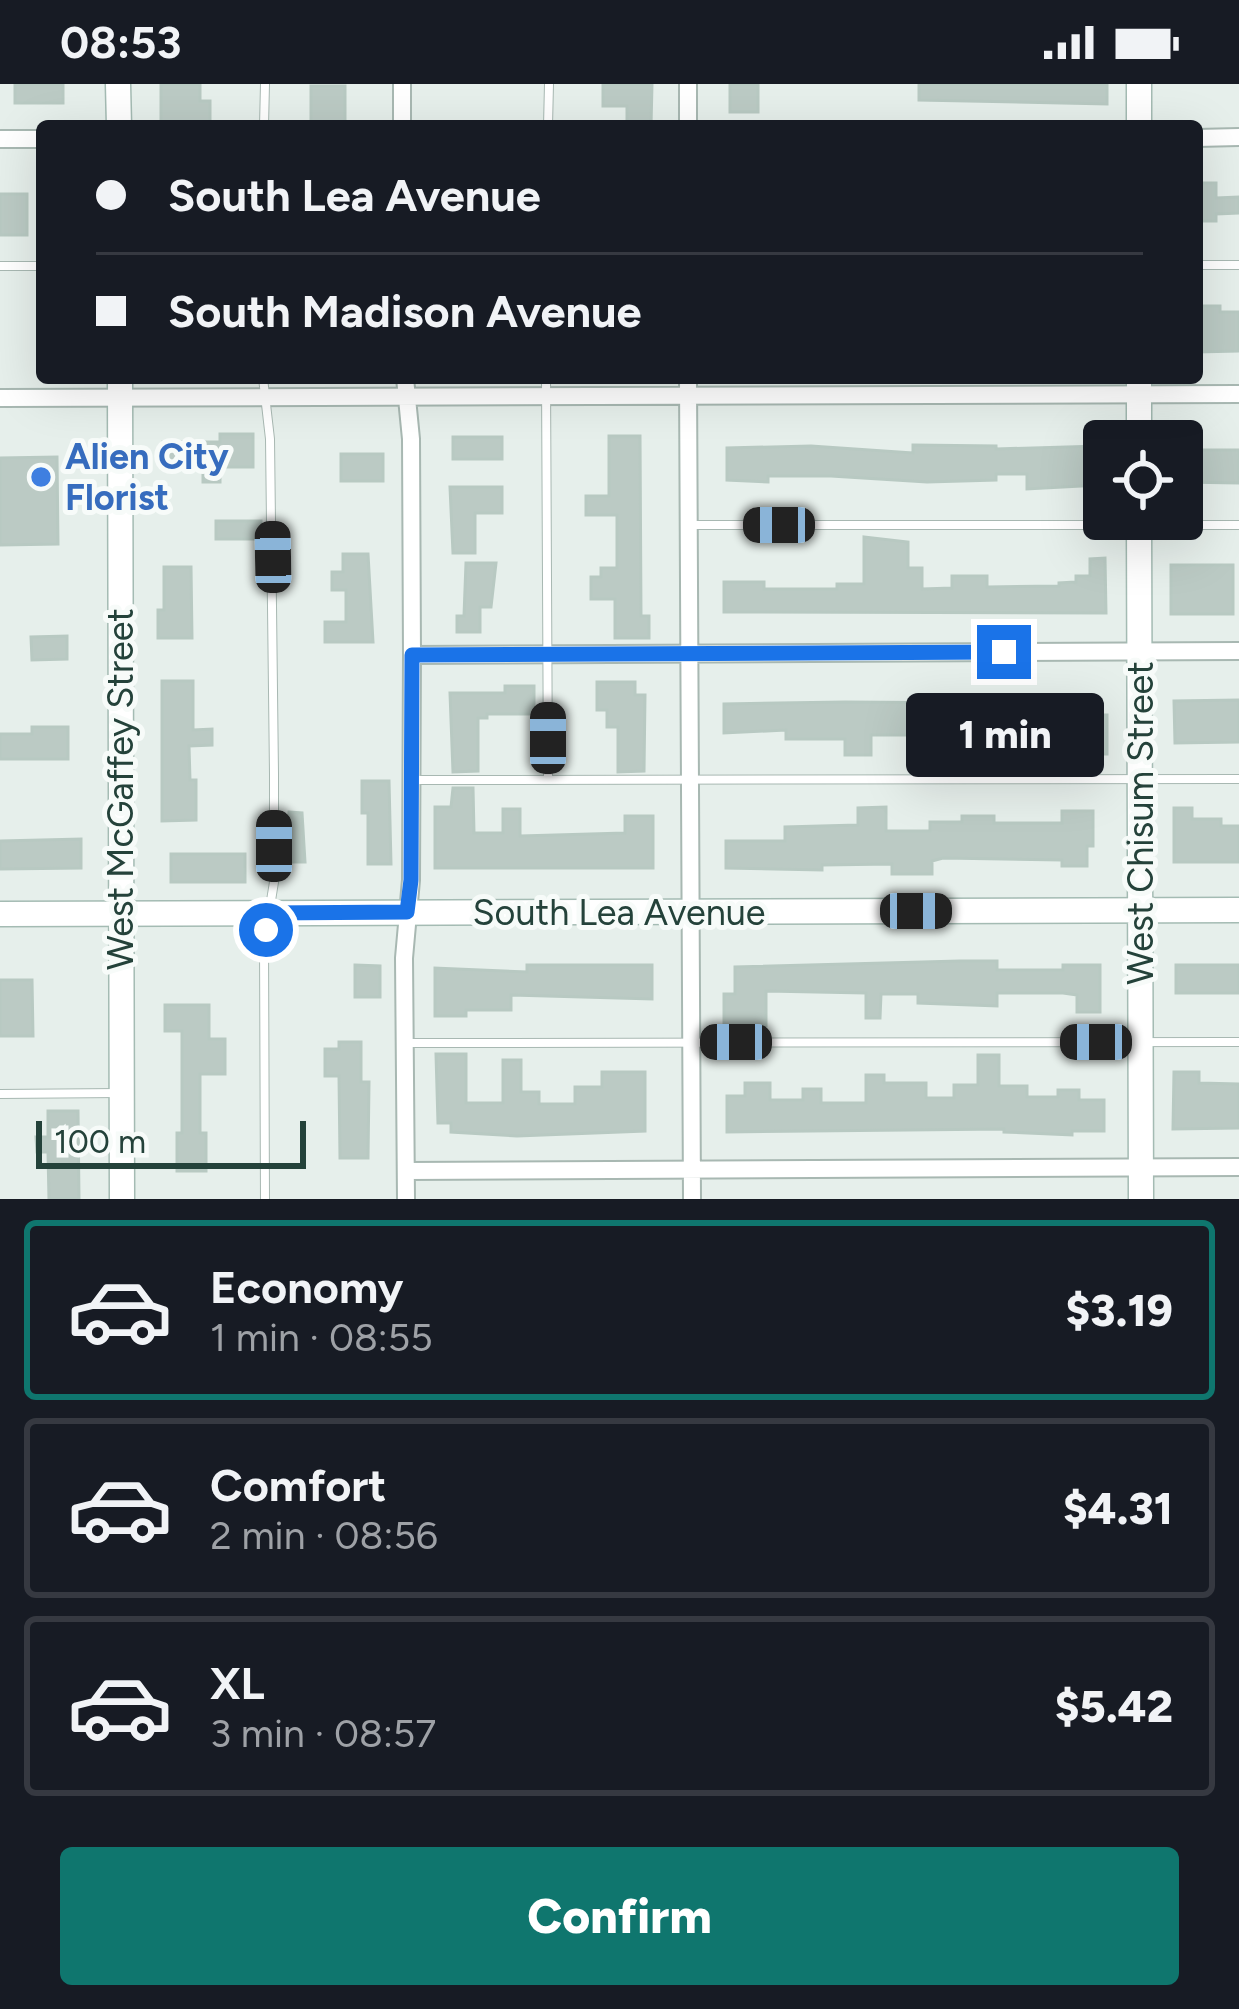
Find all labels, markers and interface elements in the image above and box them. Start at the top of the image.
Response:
text: 08:53 [60,15,181,69]
text: South Lea Avenue [168,168,541,222]
text: South Madison Avenue [168,284,642,338]
map controls [1083,420,1203,540]
button: locate [1083,420,1203,540]
place label: Alien City Florist [65,435,229,519]
marker: Alien City Florist [28,464,54,490]
car [743,507,815,543]
car [254,521,292,593]
street label: West McGaffey Street [99,608,142,970]
route end [977,625,1031,679]
street label: West Chisum Street [1119,661,1162,985]
callout: 1 min [905,694,1103,778]
car [530,702,566,774]
text: 1 min [958,711,1052,758]
car [256,810,292,882]
street label: South Lea Avenue [472,891,766,934]
car [880,893,952,929]
route start [239,903,293,957]
car [700,1024,772,1060]
car [1060,1024,1132,1060]
scale bar [36,1115,306,1168]
text: 100 m [54,1122,146,1161]
icon: car [66,1256,174,1364]
text: Economy [210,1260,403,1314]
text: $3.19 [1065,1283,1173,1337]
text: 1 min · 08:55 [210,1314,433,1361]
icon: car [66,1454,174,1562]
text: Comfort [210,1458,386,1512]
text: $4.31 [1063,1481,1173,1535]
text: 2 min · 08:56 [210,1512,438,1559]
icon: car [66,1652,174,1760]
text: XL [210,1656,265,1710]
text: $5.42 [1055,1679,1173,1733]
text: 3 min · 08:57 [210,1710,436,1757]
button: Confirm [60,1847,1179,1985]

